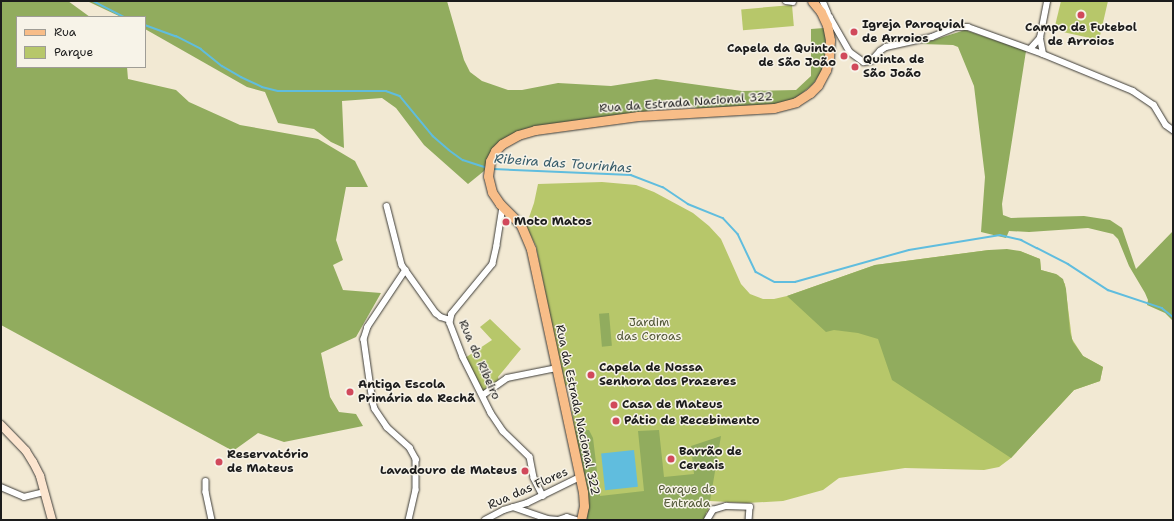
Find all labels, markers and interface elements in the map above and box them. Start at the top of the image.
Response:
marker: Campo de Futebol de Arroios [1076,10,1086,20]
legend [16,16,146,68]
place label: Igreja Paroquial de Arroios [862,18,965,46]
place label: Campo de Futebol de Arroios [1025,21,1137,49]
text: Rua [54,24,76,40]
marker: Igreja Paroquial de Arroios [849,27,859,37]
place label: Capela da Quinta de São João [727,42,836,70]
text: Parque [54,44,93,60]
marker: Capela da Quinta de São João [839,51,849,61]
place label: Quinta de São João [863,53,924,81]
marker: Quinta de São João [850,62,860,72]
street label: Rua da Estrada Nacional 322 [599,90,773,116]
water label: Ribeira das Tourinhas [494,151,632,177]
place label: Moto Matos [514,215,592,229]
marker: Moto Matos [501,217,511,227]
park label: Jardim das Coroas [617,316,681,344]
street label: Rua do Ribeiro [455,318,503,402]
street label: Rua da Estrada Nacional 322 [552,323,602,497]
place label: Capela de Nossa Senhora dos Prazeres [599,361,736,389]
marker: Capela de Nossa Senhora dos Prazeres [586,370,596,380]
place label: Antiga Escola Primária da Rechã [358,378,475,406]
marker: Antiga Escola Primária da Rechã [345,387,355,397]
place label: Casa de Mateus [622,398,723,412]
marker: Casa de Mateus [609,400,619,410]
place label: Pátio de Recebimento [624,414,760,428]
marker: Pátio de Recebimento [611,416,621,426]
place label: Barrão de Cereais [679,445,742,473]
place label: Reservatório de Mateus [227,448,309,476]
marker: Barrão de Cereais [666,454,676,464]
marker: Reservatório de Mateus [214,457,224,467]
place label: Lavadouro de Mateus [380,464,517,478]
street label: Rua das Flores [486,465,570,513]
marker: Lavadouro de Mateus [520,466,530,476]
park label: Parque de Entrada [658,483,716,511]

